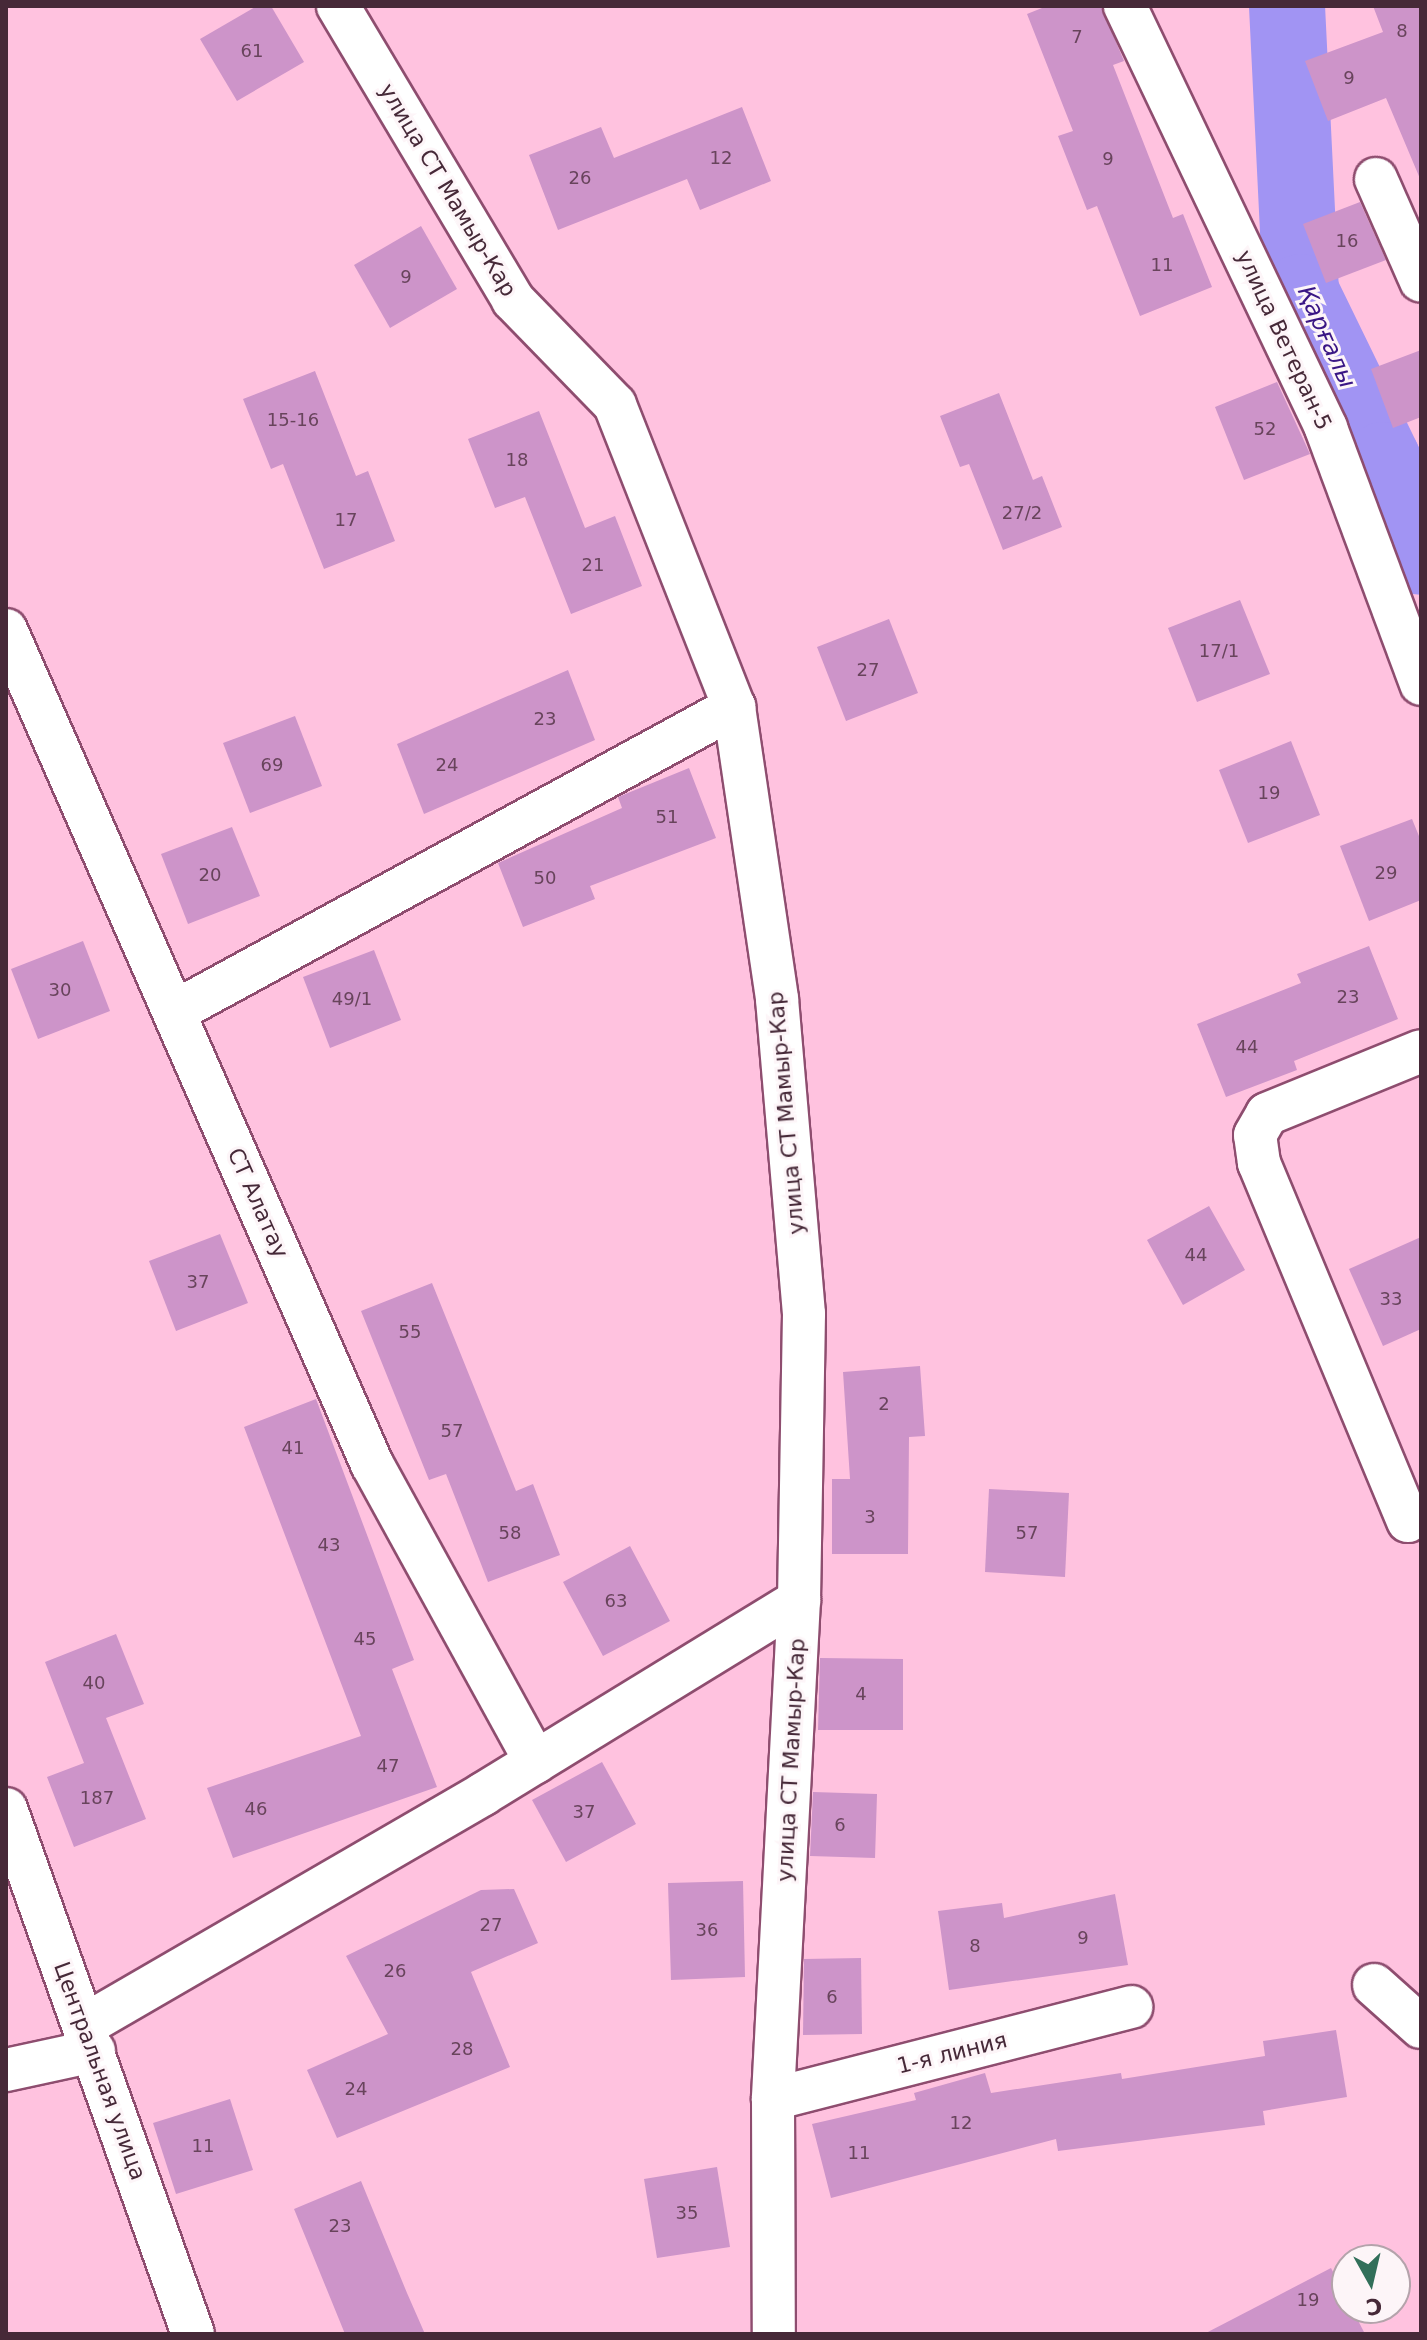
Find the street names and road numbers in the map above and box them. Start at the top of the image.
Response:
street label: улица СТ Мамыр-Кар [374,79,522,301]
street label: улица Ветеран-5 [1231,246,1337,434]
street label: улица СТ Мамыр-Кар [762,990,810,1236]
street label: СТ Алатау [222,1144,294,1262]
street label: улица СТ Мамыр-Кар [771,1637,811,1883]
street label: Центральная улица [48,1958,152,2184]
street label: 1-я линия [894,2027,1010,2079]

